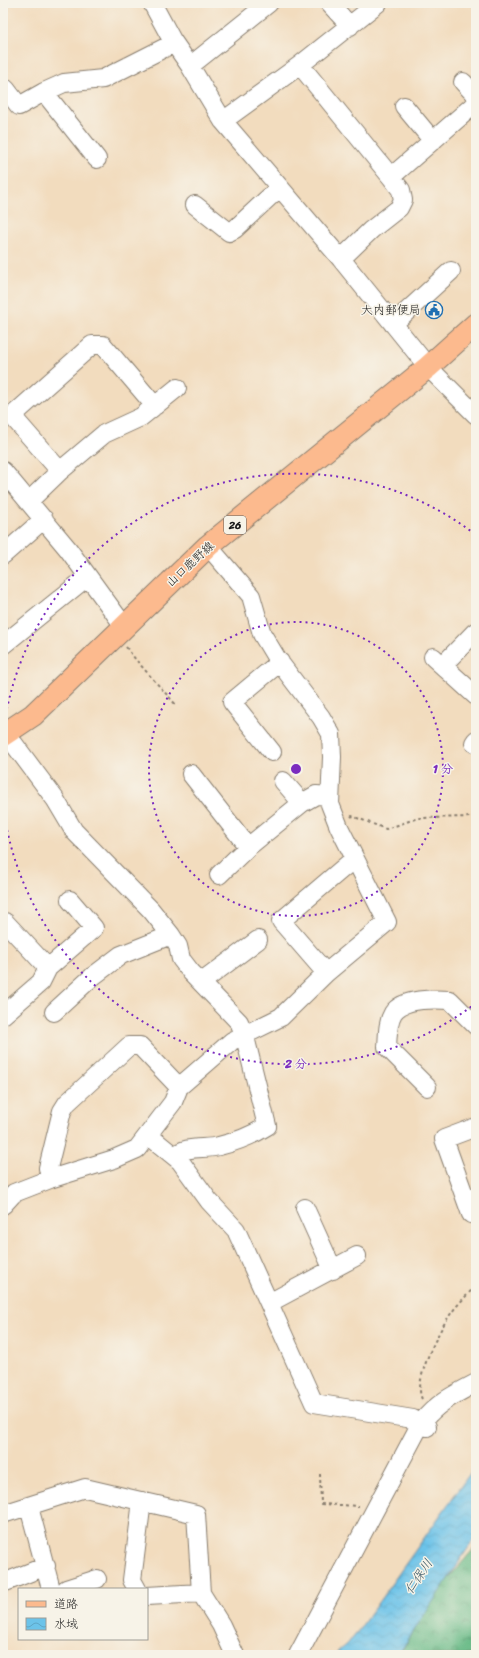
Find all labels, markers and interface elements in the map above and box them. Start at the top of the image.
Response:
place label: 大内郵便局 [361,299,421,321]
public building icon: 大内郵便局 [424,300,444,320]
road number: 26 [224,516,246,534]
street label: 山口鹿野線 [161,535,219,593]
text: 1 分 [433,758,453,780]
centre of rings [289,762,303,776]
text: 2 分 [284,1053,307,1075]
water label: 仁保川 [398,1554,439,1599]
legend [18,1588,148,1640]
text: 道路 [54,1593,78,1615]
text: 水域 [54,1613,78,1635]

